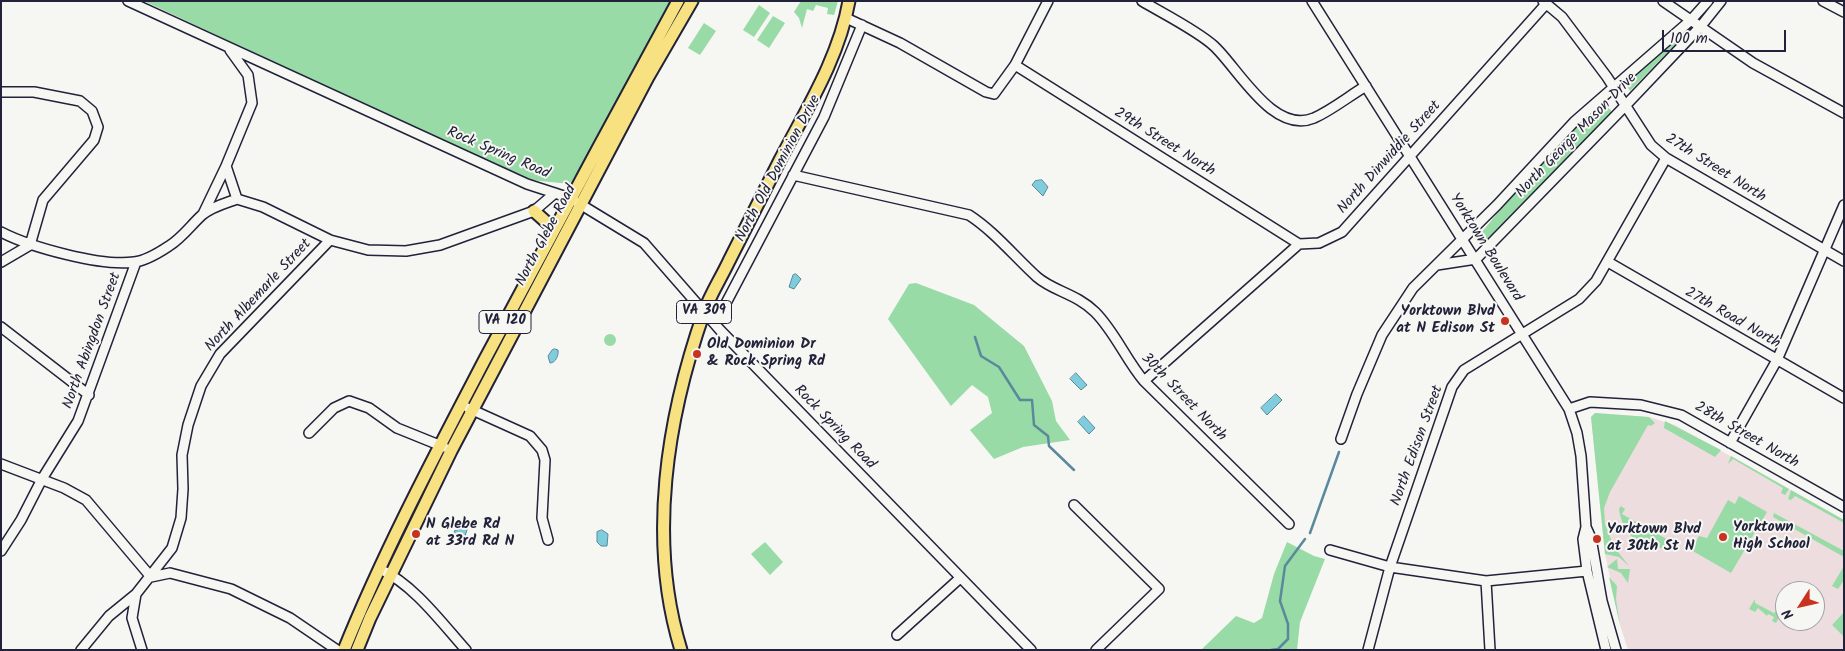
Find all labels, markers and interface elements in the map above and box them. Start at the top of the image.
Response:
scale bar [1665,20,1789,52]
text: 100 m [1670,27,1708,51]
street label: North George Mason Drive [1513,70,1641,202]
street label: North Old Dominion Drive [733,92,825,246]
street label: North Dinwiddie Street [1334,98,1446,218]
street label: 29th Street North [1110,105,1218,181]
street label: Rock Spring Road [444,124,552,184]
street label: 27th Street North [1661,131,1769,207]
street label: North Glebe Road [513,182,581,290]
street label: Yorktown Boulevard [1445,191,1525,305]
street label: North Albemarle Street [202,236,316,356]
street label: North Abingdon Street [60,270,126,412]
street label: 27th Road North [1681,284,1783,354]
road number: VA 309 [676,300,732,324]
place label: Yorktown Blvd at N Edison St [1396,303,1495,338]
road number: VA 120 [479,311,531,334]
marker: Yorktown Blvd at N Edison St [1499,315,1511,327]
place label: Old Dominion Dr & Rock Spring Rd [707,336,825,371]
marker: Old Dominion Dr & Rock Spring Rd [691,348,703,360]
street label: 30th Street North [1136,350,1230,446]
street label: Rock Spring Road [789,382,879,474]
street label: North Edison Street [1388,383,1448,509]
street label: 28th Street North [1691,399,1801,473]
place label: N Glebe Rd at 33rd Rd N [426,516,514,551]
place label: Yorktown High School [1733,519,1810,554]
place label: Yorktown Blvd at 30th St N [1607,521,1701,556]
marker: N Glebe Rd at 33rd Rd N [410,528,422,540]
marker: Yorktown High School [1717,531,1729,543]
marker: Yorktown Blvd at 30th St N [1591,533,1603,545]
north arrow [1775,581,1825,631]
text: N [1777,604,1800,624]

